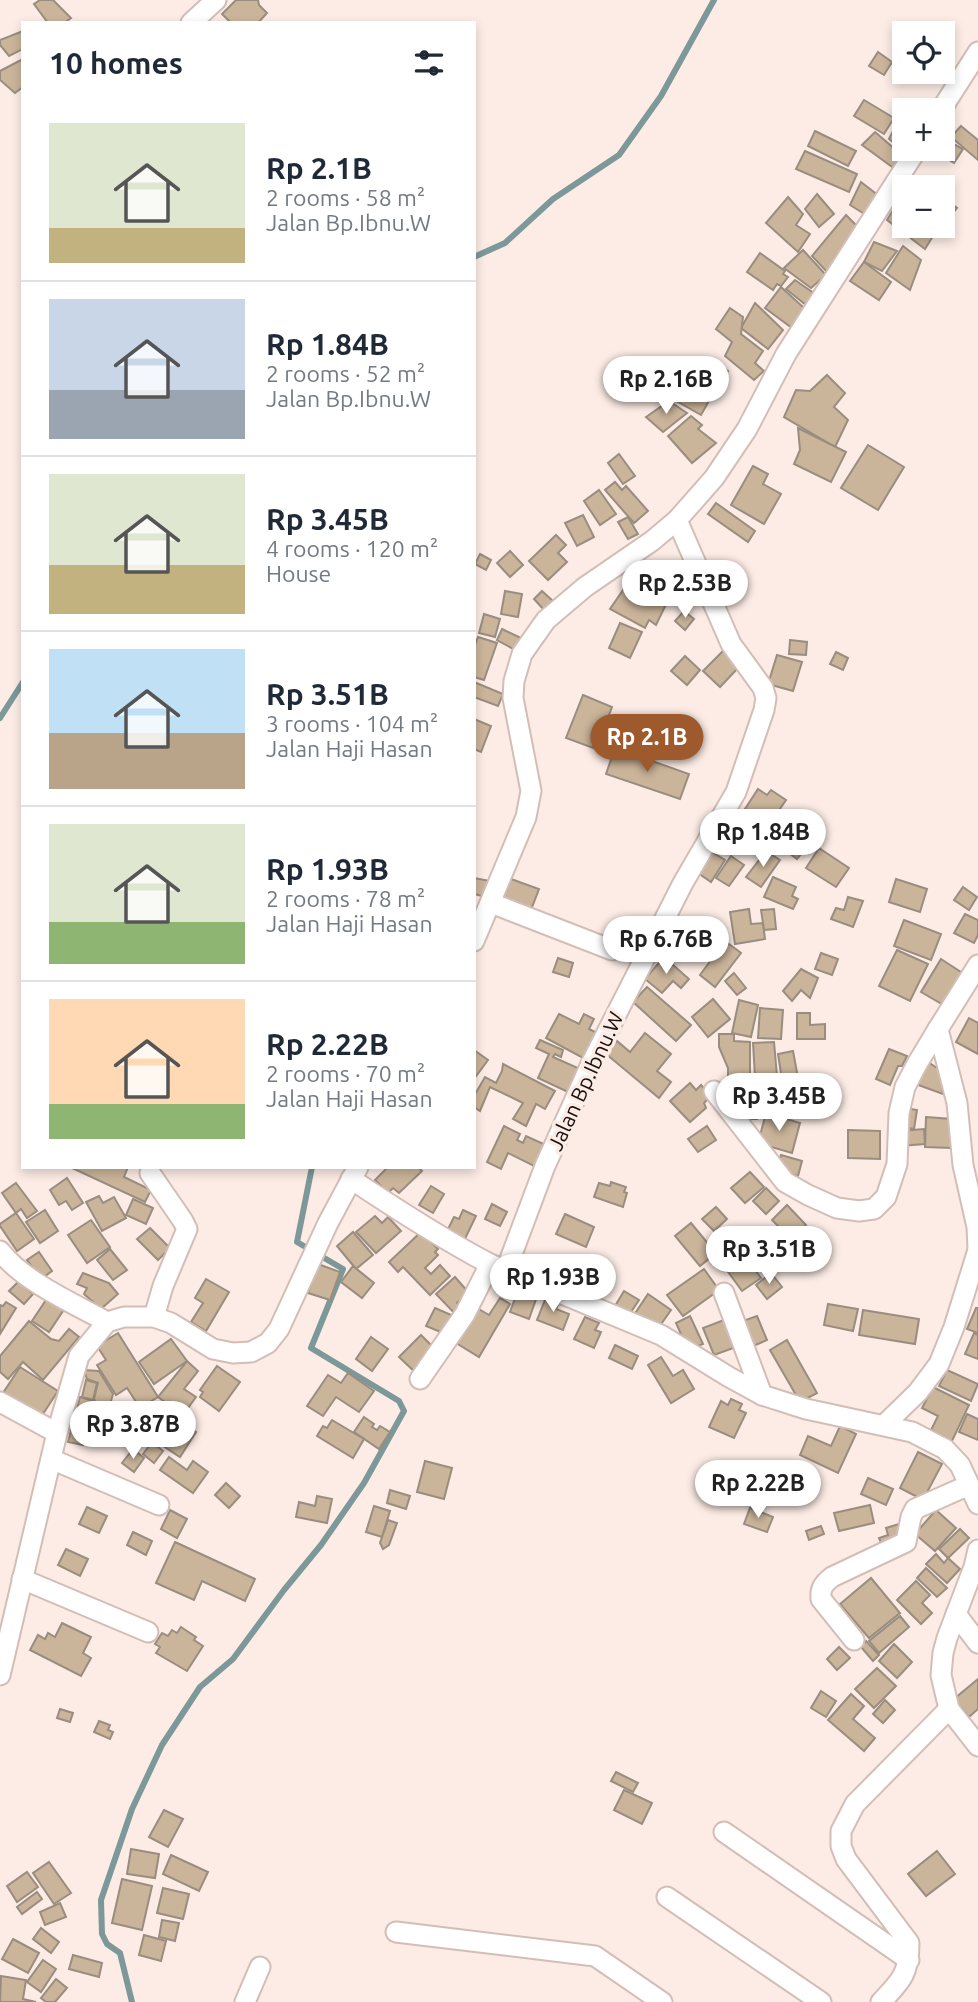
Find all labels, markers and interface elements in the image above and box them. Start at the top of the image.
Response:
map controls [892,21,955,238]
button: locate [892,21,955,84]
icon: filters [410,44,448,82]
text: 10 homes [49,46,183,80]
button: + [892,98,955,161]
icon: home [105,151,189,235]
text: Rp 2.1B [266,151,372,185]
button: − [892,175,955,238]
text: 2 rooms · 58 m² [266,185,425,210]
text: Jalan Bp.Ibnu.W [266,210,431,235]
icon: home [105,327,189,411]
text: Rp 1.84B [266,327,389,361]
pin: Rp 2.16B [594,356,738,416]
text: 2 rooms · 52 m² [266,361,425,386]
text: Rp 2.16B [619,366,713,391]
text: Jalan Bp.Ibnu.W [266,386,431,411]
icon: home [105,502,189,586]
text: Rp 3.45B [266,502,389,536]
text: 4 rooms · 120 m² [266,536,438,561]
pin: Rp 2.53B [613,560,757,620]
text: House [266,561,331,586]
text: Rp 2.53B [638,570,732,595]
icon: home [105,677,189,761]
text: Rp 3.51B [266,677,389,711]
text: 3 rooms · 104 m² [266,711,438,736]
pin: Rp 2.1B [582,714,712,774]
text: Rp 2.1B [606,724,688,749]
text: Jalan Haji Hasan [266,736,433,761]
pin: Rp 1.84B [691,810,835,869]
text: Rp 1.84B [716,819,810,844]
icon: home [105,852,189,936]
text: Rp 1.93B [266,852,389,886]
text: 2 rooms · 78 m² [266,886,425,911]
text: Jalan Haji Hasan [266,911,433,936]
pin: Rp 6.76B [594,916,738,976]
text: Rp 6.76B [619,926,713,951]
street label: Jalan Bp.Ibnu.W [542,1008,628,1154]
icon: home [105,1027,189,1111]
text: Rp 2.22B [266,1027,389,1061]
text: 2 rooms · 70 m² [266,1061,425,1086]
pin: Rp 3.45B [707,1074,851,1133]
text: Rp 3.45B [732,1083,826,1108]
text: Jalan Haji Hasan [266,1086,433,1111]
pin: Rp 3.51B [697,1226,841,1286]
text: Rp 3.51B [722,1236,816,1261]
pin: Rp 1.93B [481,1254,625,1314]
text: Rp 1.93B [506,1264,600,1289]
pin: Rp 3.87B [61,1402,205,1461]
text: Rp 3.87B [86,1411,180,1436]
pin: Rp 2.22B [686,1460,830,1520]
text: Rp 2.22B [711,1470,805,1495]

